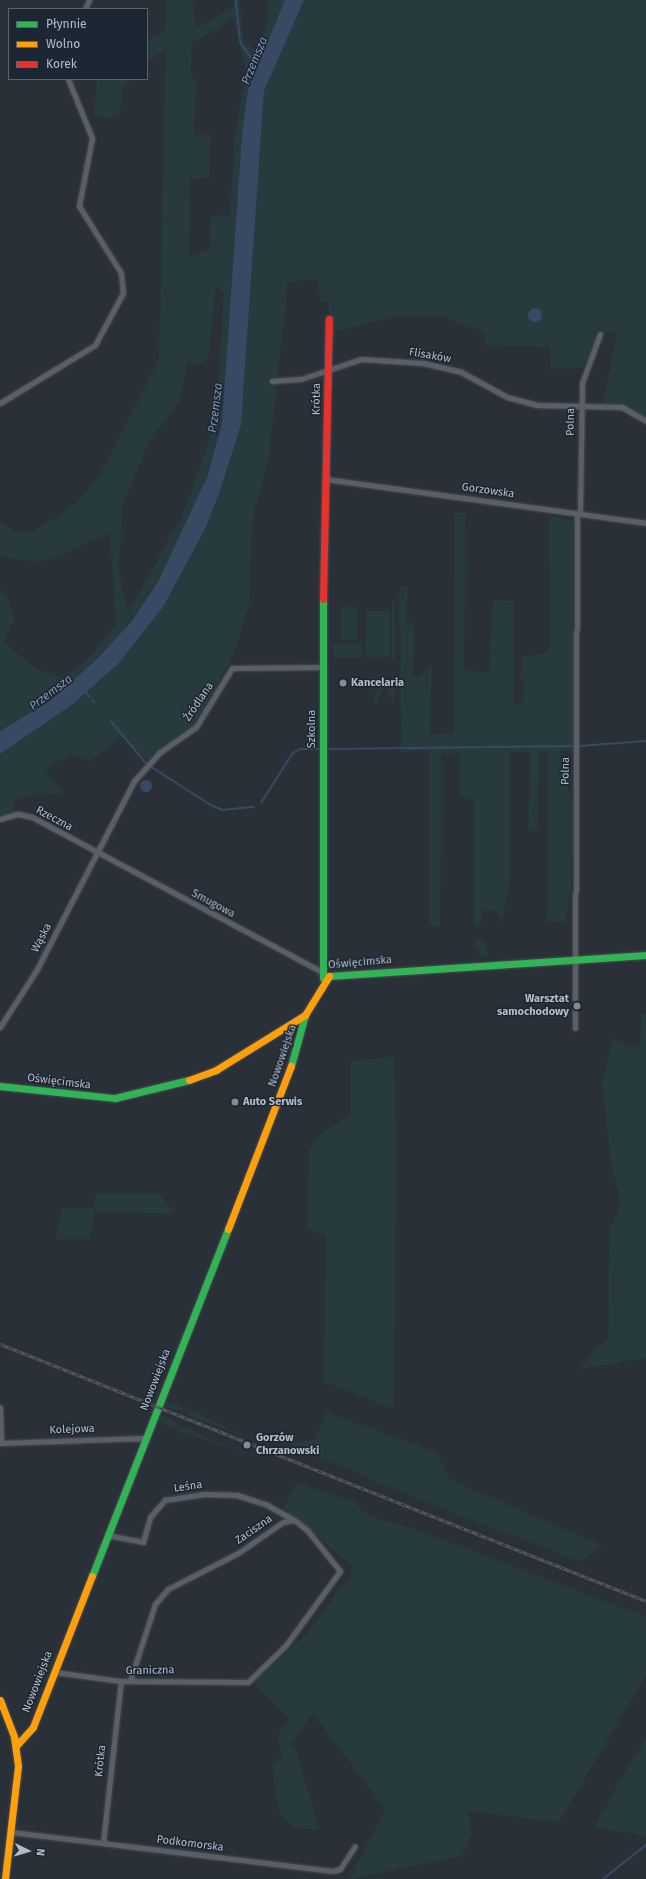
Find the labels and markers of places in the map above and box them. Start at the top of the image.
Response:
place label: Kancelaria [351,676,404,690]
marker: Kancelaria [338,678,348,688]
place label: Warsztat samochodowy [497,993,569,1019]
marker: Warsztat samochodowy [572,1001,582,1011]
place label: Auto Serwis [243,1095,302,1109]
marker: Auto Serwis [230,1097,240,1107]
place label: Gorzów Chrzanowski [256,1432,319,1458]
marker: Gorzów Chrzanowski [241,1439,253,1451]

